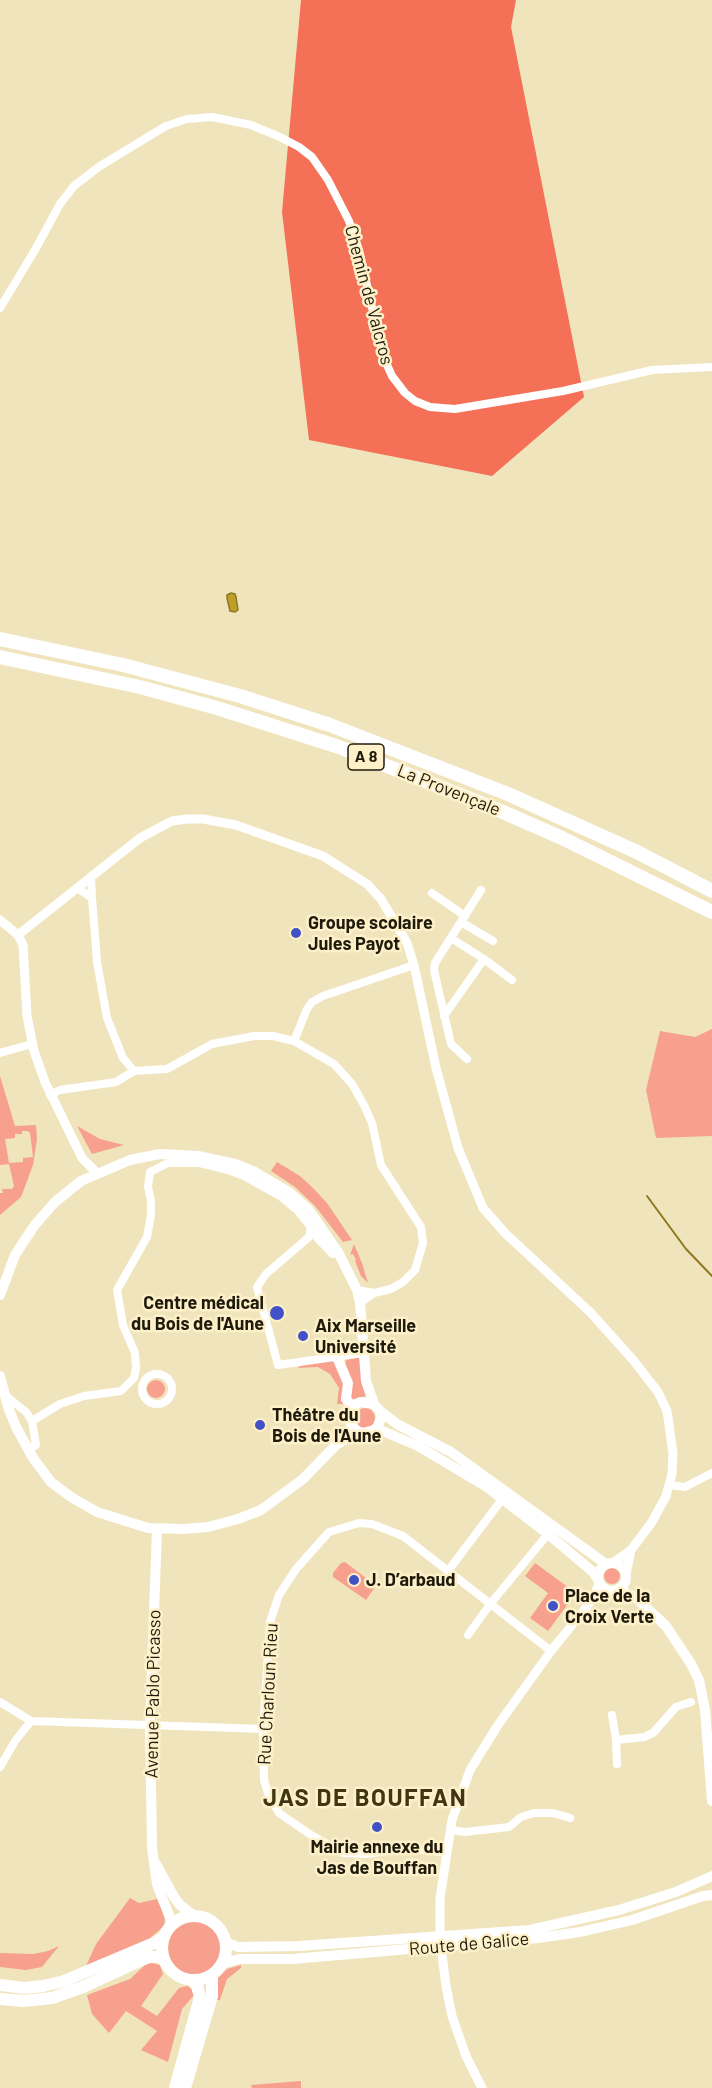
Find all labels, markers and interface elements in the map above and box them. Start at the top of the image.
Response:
street label: Chemin de Valcros [340,223,398,367]
road number: A 8 [348,744,384,770]
street label: La Provençale [394,760,504,820]
place label: Groupe scolaire Jules Payot [308,912,433,954]
marker: Groupe scolaire Jules Payot [289,926,303,940]
place label: Centre médical du Bois de l'Aune [131,1292,264,1334]
marker: Centre médical du Bois de l'Aune [268,1304,286,1322]
place label: Aix Marseille Université [315,1315,416,1358]
marker: Aix Marseille Université [296,1329,310,1343]
place label: Théâtre du Bois de l'Aune [272,1404,381,1446]
marker: Théâtre du Bois de l'Aune [253,1418,267,1432]
place label: J. D’arbaud [366,1569,456,1591]
marker: J. D’arbaud [347,1573,361,1587]
place label: Place de la Croix Verte [565,1585,654,1628]
marker: Place de la Croix Verte [546,1599,560,1613]
street label: Avenue Pablo Picasso [141,1610,165,1778]
street label: Rue Charloun Rieu [253,1623,283,1765]
district label: JAS DE BOUFFAN [263,1784,467,1812]
marker: Mairie annexe du Jas de Bouffan [370,1820,384,1834]
place label: Mairie annexe du Jas de Bouffan [311,1836,443,1878]
street label: Route de Galice [408,1928,530,1960]

